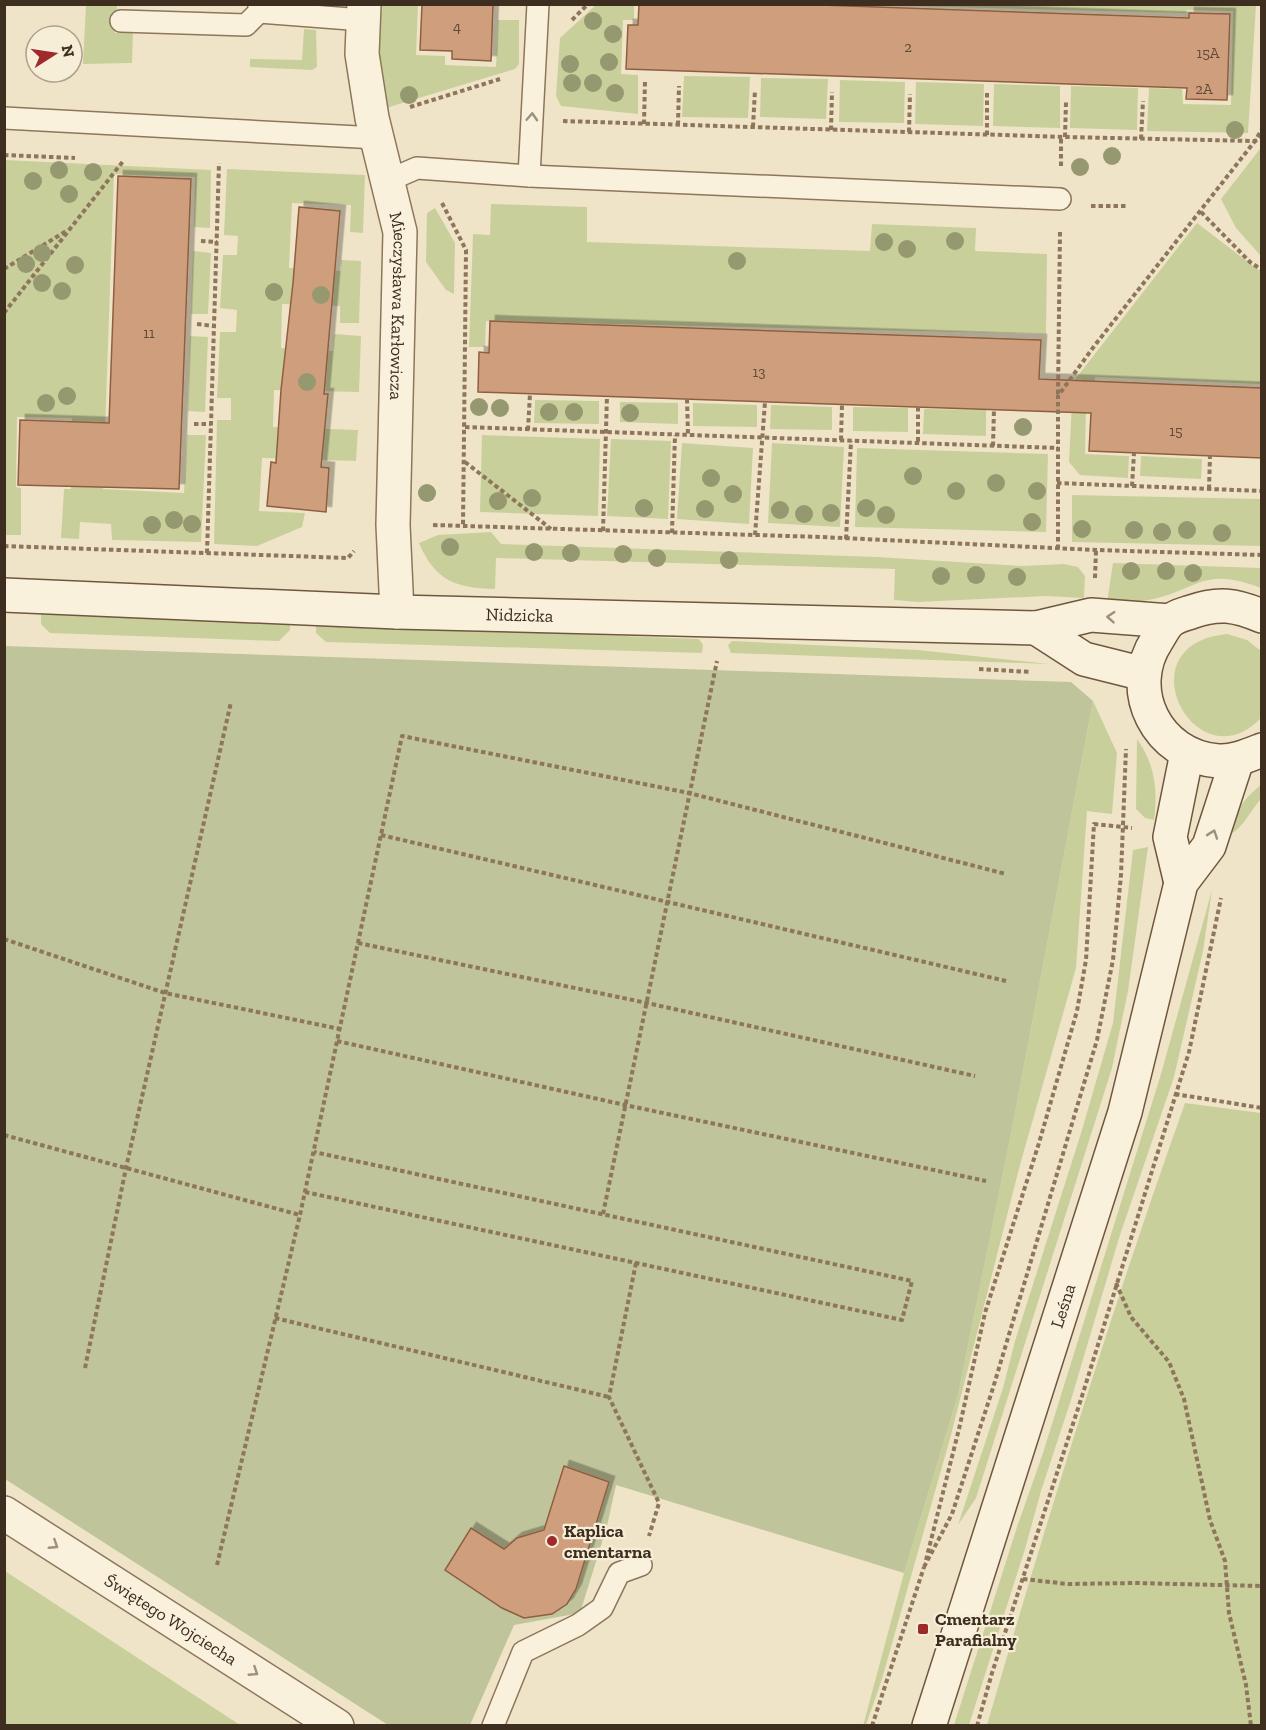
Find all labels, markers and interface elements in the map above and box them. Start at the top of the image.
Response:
house number: 4 [453,18,461,36]
north arrow [24,24,84,84]
house number: 2 [904,38,912,56]
text: N [58,43,79,59]
house number: 15A [1196,44,1220,62]
house number: 2A [1195,80,1213,98]
one-way arrow [526,113,539,122]
street label: Mieczysława Karłowicza [384,209,411,401]
house number: 11 [143,324,155,342]
house number: 13 [752,363,766,381]
house number: 15 [1169,422,1183,440]
street label: Nidzicka [485,603,554,627]
one-way arrow [1107,611,1116,624]
one-way arrow [1205,829,1218,840]
street label: Leśna [1046,1281,1081,1331]
place label: Kaplica cmentarna [564,1520,652,1563]
marker: Kaplica cmentarna [545,1534,559,1548]
one-way arrow [47,1538,58,1549]
street label: Świętego Wojciecha [100,1569,242,1670]
place label: Cmentarz Parafialny [935,1608,1017,1651]
marker: Cmentarz Parafialny [916,1622,930,1636]
one-way arrow [247,1665,258,1676]

